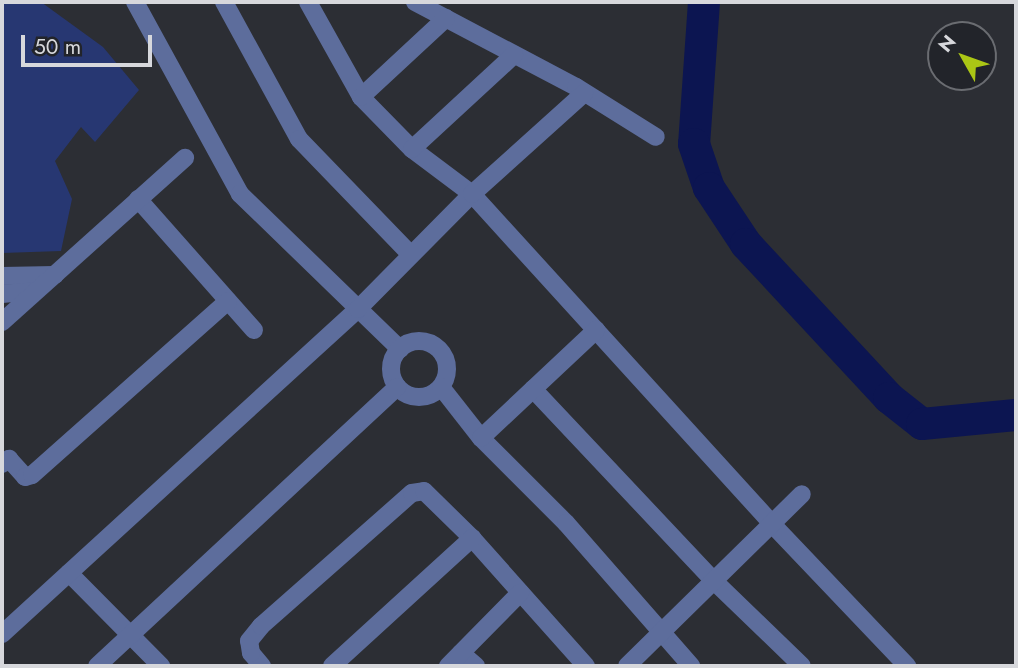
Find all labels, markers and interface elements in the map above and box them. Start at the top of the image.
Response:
scale bar [24,21,156,65]
north arrow [927,21,997,91]
text: N [932,29,962,58]
text: 50 m [34,32,81,62]

